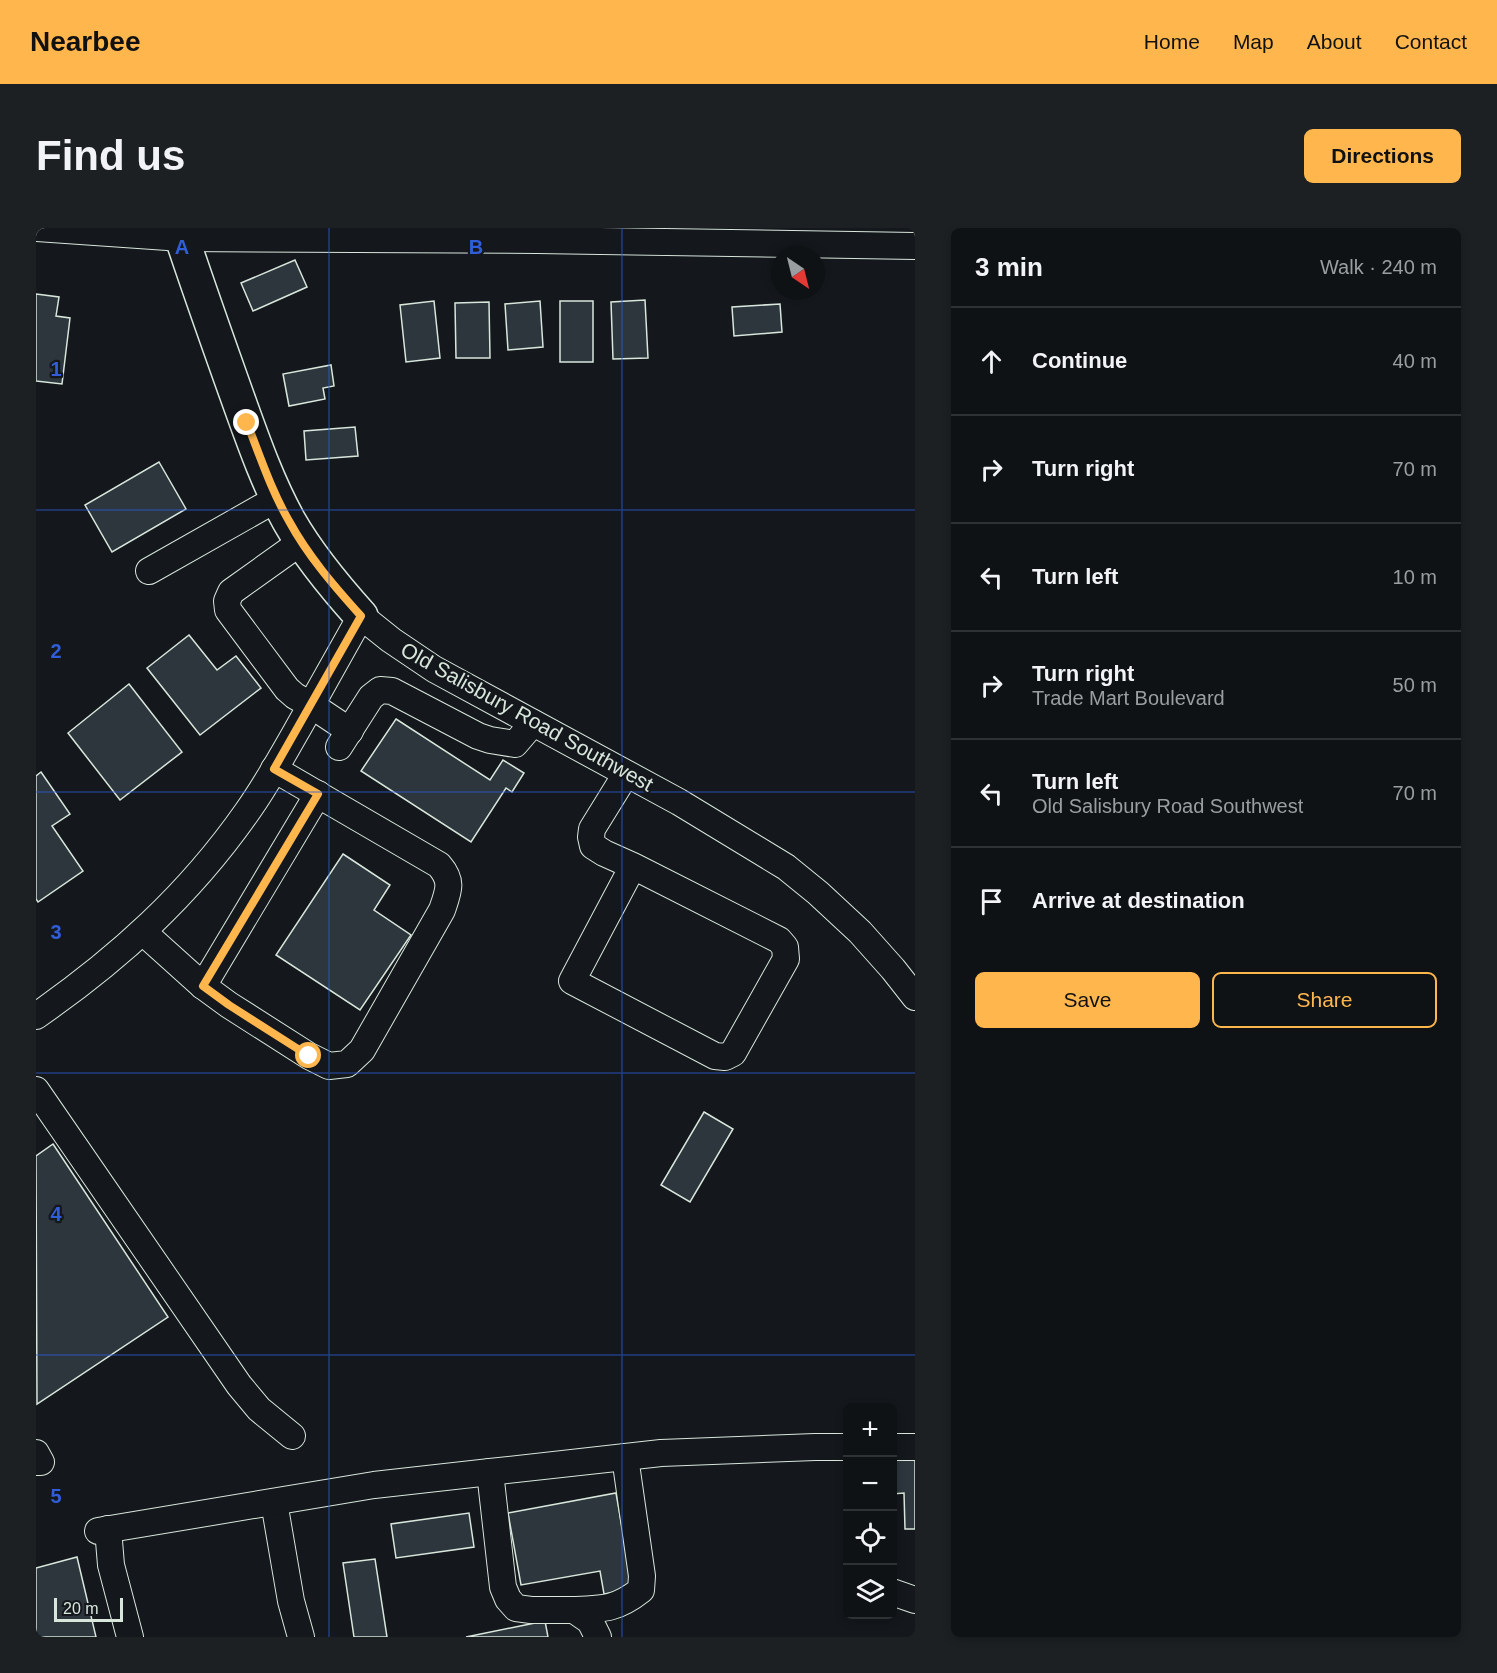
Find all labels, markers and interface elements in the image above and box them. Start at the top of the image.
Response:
text: Nearbee [30,26,141,57]
text: Home [1144,30,1200,53]
text: Map [1233,30,1274,53]
text: About [1307,30,1362,53]
text: Contact [1395,30,1467,53]
button: Directions [1304,129,1461,183]
text: Find us [36,132,185,179]
text: A [175,236,189,258]
text: B [469,236,483,258]
north arrow [771,246,825,300]
text: 3 min [975,252,1043,282]
text: Walk · 240 m [1320,256,1437,278]
icon: ahead [975,345,1008,378]
text: Continue [1032,348,1127,373]
text: 40 m [1393,350,1437,372]
text: 1 [50,358,62,380]
route end [233,409,259,435]
icon: right [975,453,1008,486]
text: Turn right [1032,456,1134,481]
text: 70 m [1393,458,1437,480]
icon: left [975,561,1008,594]
text: Turn left [1032,564,1118,589]
text: 10 m [1393,566,1437,588]
street label: Old Salisbury Road Southwest [397,637,658,796]
text: 2 [50,640,62,662]
text: Turn right [1032,661,1134,686]
icon: right [975,669,1008,702]
text: 50 m [1393,674,1437,696]
text: Trade Mart Boulevard [1032,687,1225,709]
text: Turn left [1032,769,1118,794]
icon: left [975,777,1008,810]
text: 70 m [1393,782,1437,804]
text: Old Salisbury Road Southwest [1032,795,1303,817]
icon: arrive [975,885,1008,918]
text: Arrive at destination [1032,888,1245,913]
text: 3 [50,921,62,943]
button: Save [975,972,1200,1028]
button: Share [1212,972,1437,1028]
route start [295,1042,321,1068]
text: 4 [50,1203,62,1225]
map controls [843,1403,897,1619]
button: + [843,1403,897,1457]
button: − [843,1457,897,1511]
text: 5 [50,1485,62,1507]
button: locate [843,1511,897,1565]
button: layers [843,1565,897,1619]
scale bar [54,1595,123,1622]
text: 20 m [63,1600,99,1617]

